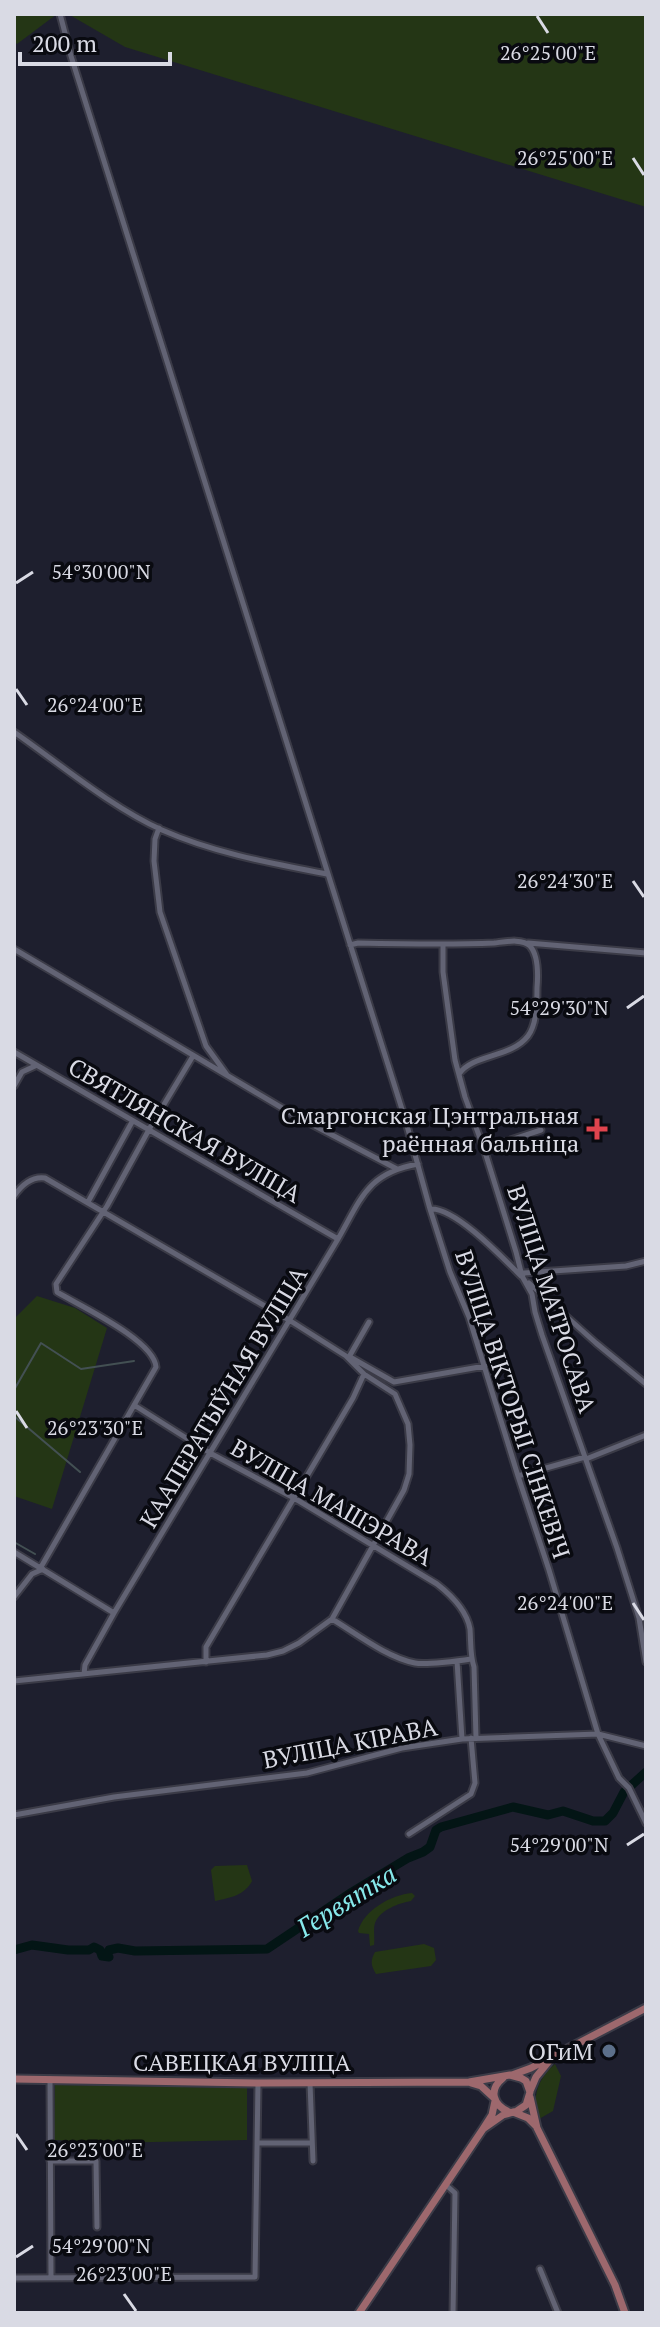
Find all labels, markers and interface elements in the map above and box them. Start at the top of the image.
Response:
scale bar [20,16,170,66]
text: 200 m [32,27,97,59]
text: 26°25'00"E [500,39,596,66]
text: 26°25'00"E [517,144,613,171]
text: 54°30'00"N [51,558,151,585]
text: 26°24'00"E [47,691,143,718]
text: 26°24'30"E [517,867,613,894]
text: 54°29'30"N [509,994,609,1021]
street label: СВЯТЛЯНСКАЯ ВУЛІЦА [63,1050,308,1210]
place label: Смаргонская Цэнтральная раённая бальніца [281,1099,579,1159]
marker: Смаргонская Цэнтральная раённая бальніца [586,1118,608,1140]
street label: ВУЛІЦА МАТРОСАВА [500,1181,604,1417]
street label: ВУЛІЦА ВІКТОРЫІ СІНКЕВІЧ [448,1246,578,1562]
street label: КААПЕРАТЫЎНАЯ ВУЛІЦА [132,1260,314,1534]
text: 26°23'30"E [47,1414,143,1441]
street label: ВУЛІЦА МАШЭРАВА [225,1431,439,1573]
text: 26°24'00"E [517,1589,613,1616]
street label: ВУЛІЦА КІРАВА [260,1710,441,1776]
text: 54°29'00"N [509,1831,609,1858]
water label: Гервятка [289,1856,402,1944]
place label: ОГиМ [528,2035,593,2067]
marker: ОГиМ [600,2042,618,2060]
street label: САВЕЦКАЯ ВУЛІЦА [133,2046,352,2078]
text: 26°23'00"E [47,2136,143,2163]
text: 54°29'00"N [51,2232,151,2259]
text: 26°23'00"E [76,2260,172,2287]

